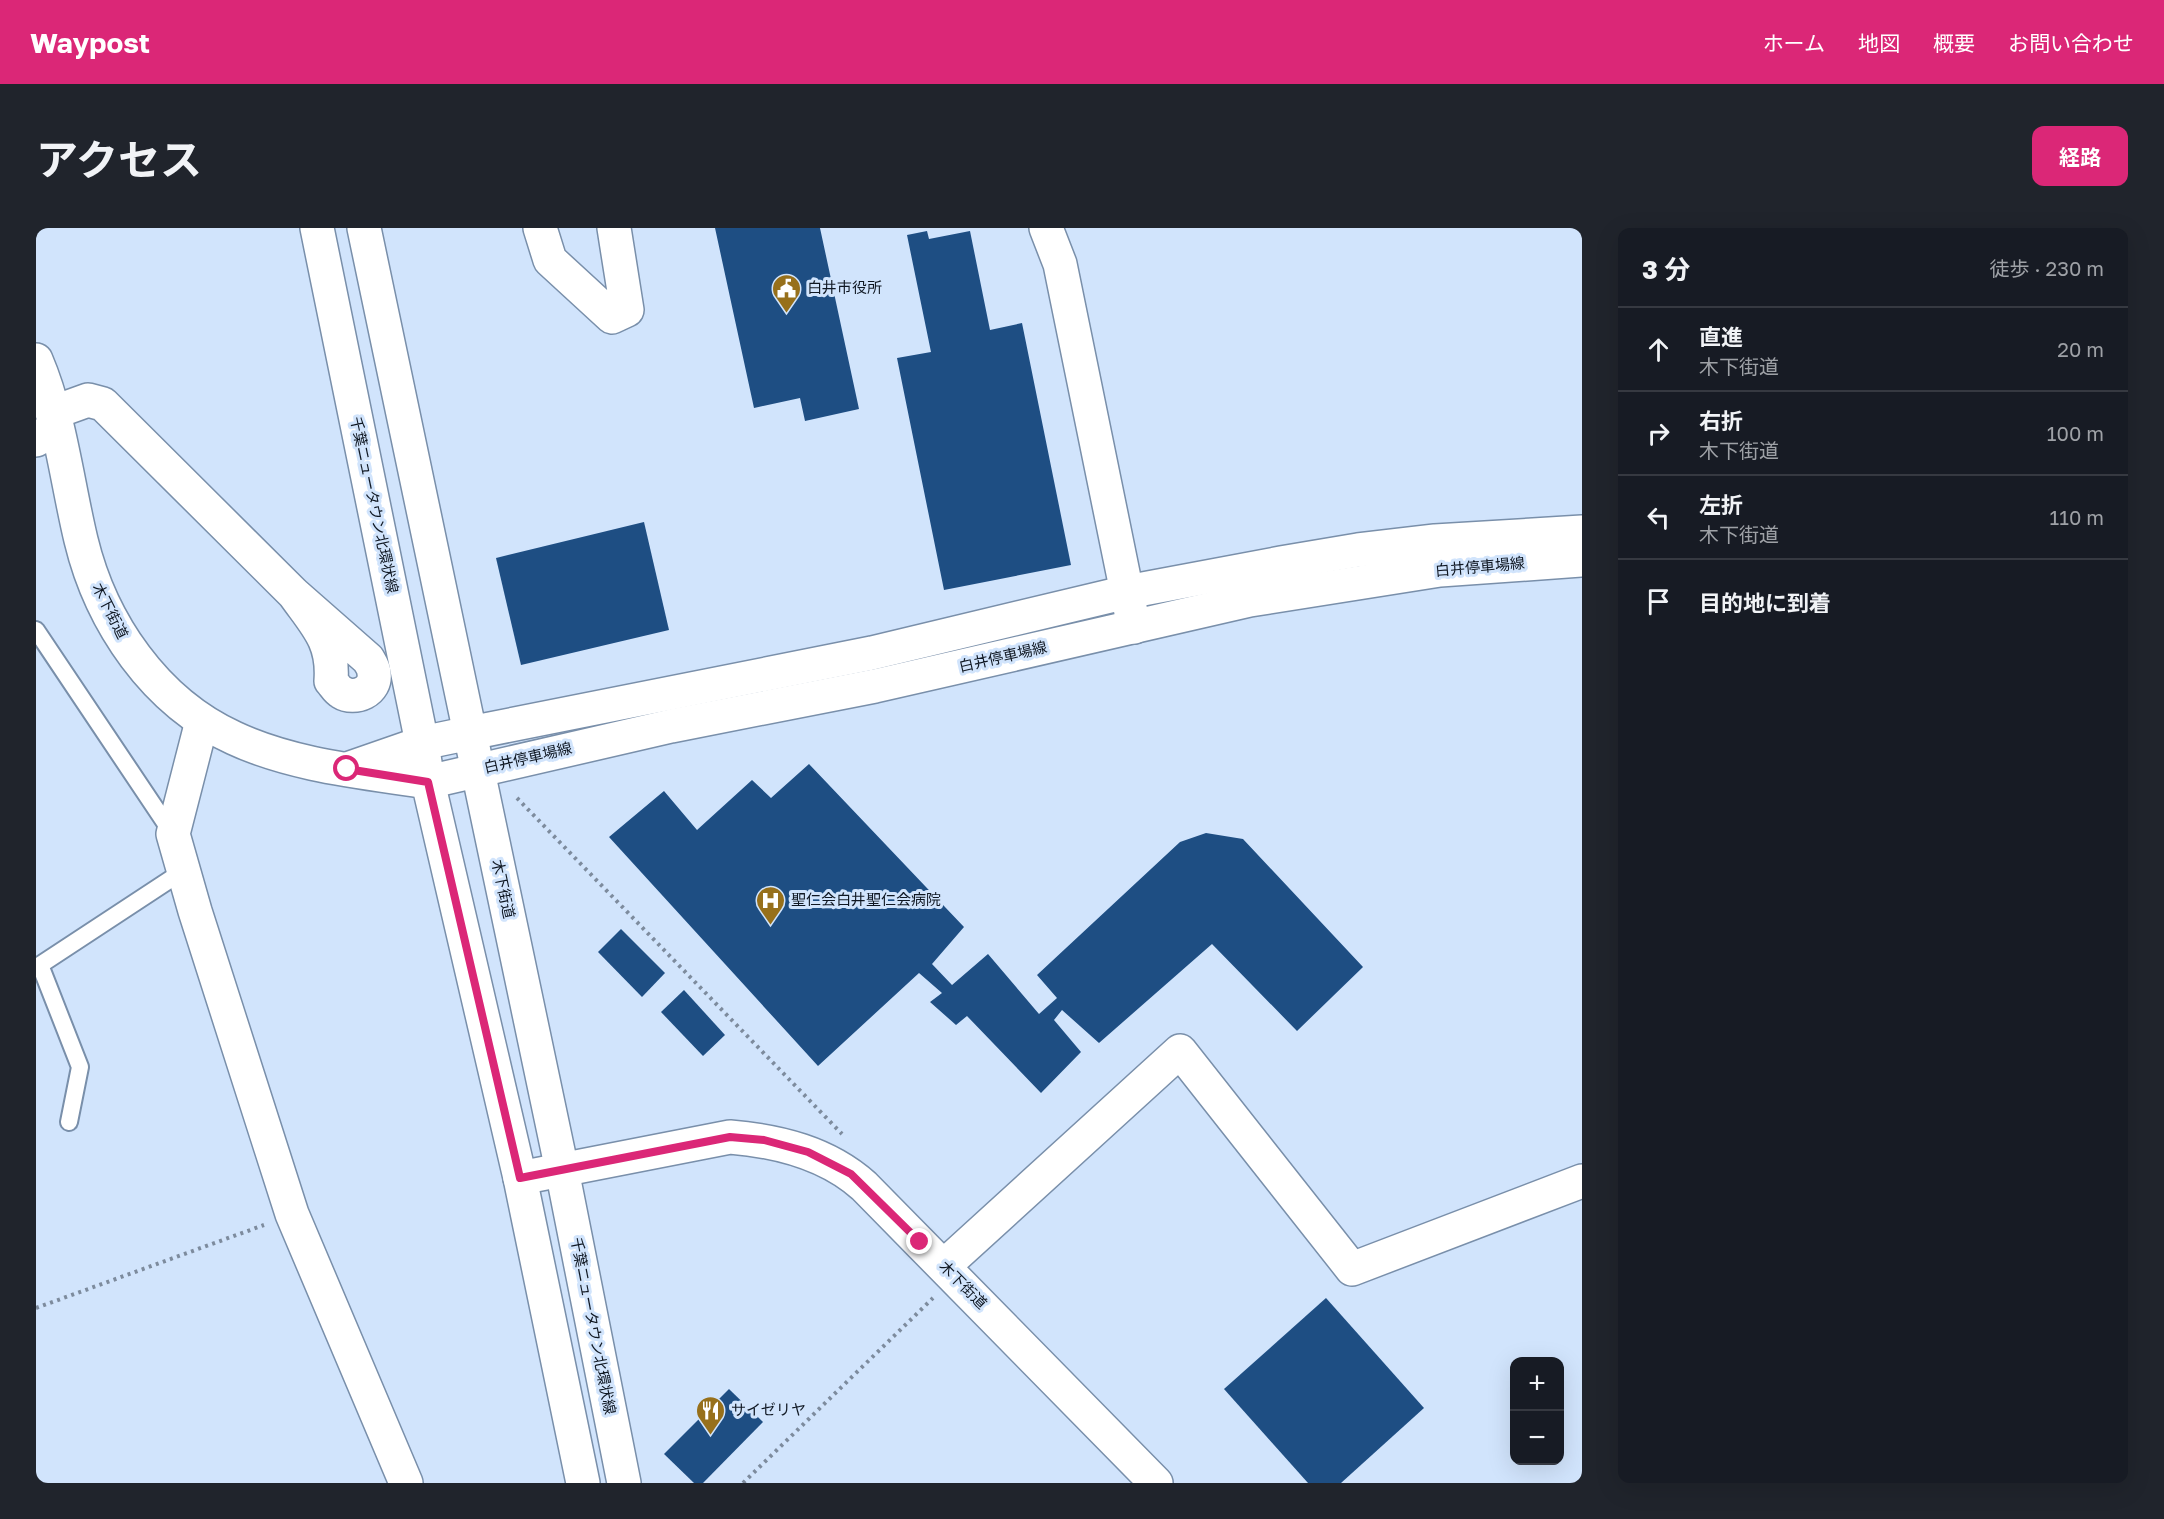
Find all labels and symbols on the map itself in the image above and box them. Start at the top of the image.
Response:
public building icon: 白井市役所 [770,272,802,314]
place label: 白井市役所 [807,278,882,296]
street label: 千葉ニュータウン北環状線 [347,415,402,595]
street label: 白井停車場線 [1434,553,1526,579]
street label: 木下街道 [89,580,133,641]
street label: 白井停車場線 [957,637,1049,675]
street label: 白井停車場線 [482,738,574,776]
route start [333,755,359,781]
street label: 木下街道 [489,858,519,920]
hospital icon: 聖仁会白井聖仁会病院 [754,884,786,926]
place label: 聖仁会白井聖仁会病院 [791,890,941,908]
route end [906,1228,932,1254]
street label: 千葉ニュータウン北環状線 [568,1236,620,1416]
street label: 木下街道 [936,1257,991,1312]
restaurant icon: サイゼリヤ [694,1394,726,1436]
place label: サイゼリヤ [731,1400,806,1418]

